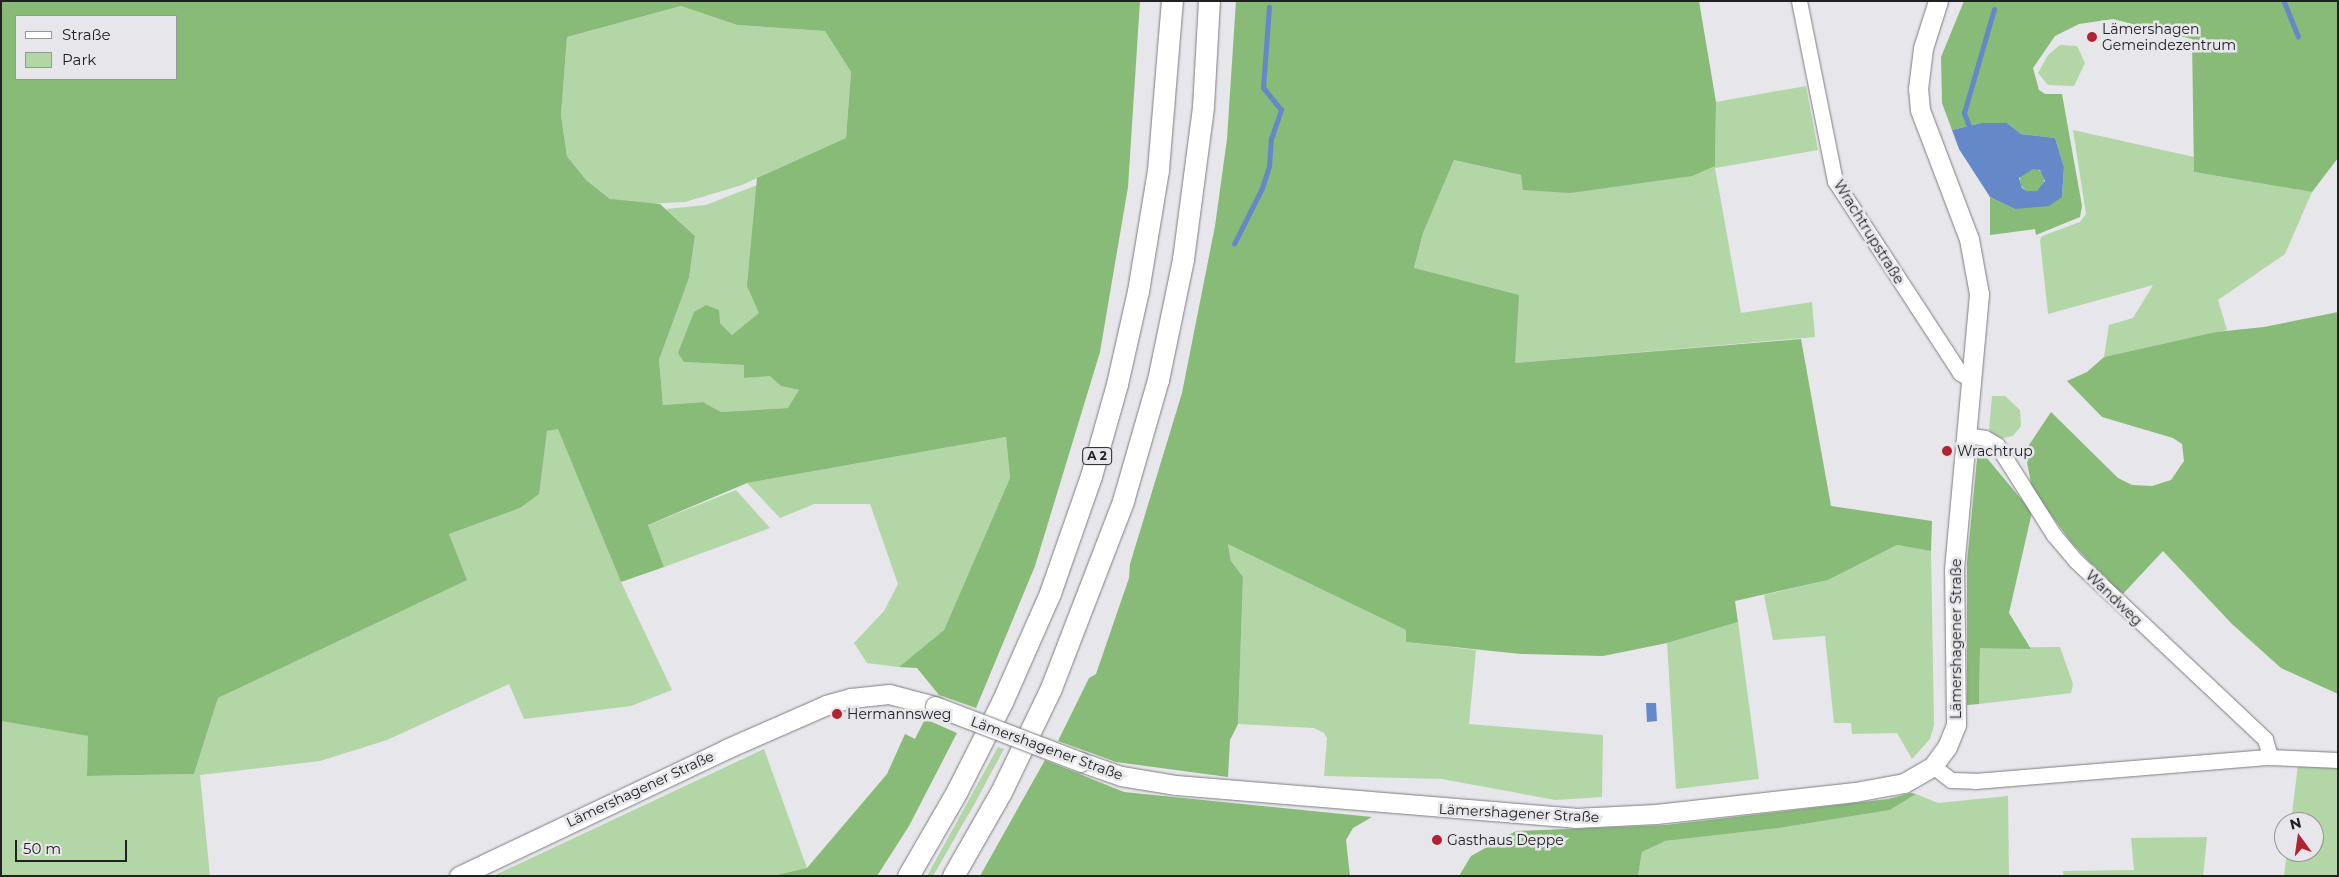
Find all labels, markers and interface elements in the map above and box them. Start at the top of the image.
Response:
legend [15,15,178,80]
place label: Lämershagen Gemeindezentrum [2102,21,2236,54]
text: Straße [62,25,111,44]
marker: Lämershagen Gemeindezentrum [2086,31,2098,43]
text: Park [62,50,96,69]
street label: Wrachtrupstraße [1830,177,1908,287]
place label: Wrachtrup [1957,443,2033,459]
marker: Wrachtrup [1941,445,1953,457]
road number: A 2 [1082,446,1112,466]
street label: Lämershagener Straße [1948,559,1964,719]
street label: Wandweg [2082,567,2146,629]
place label: Hermannsweg [847,706,951,722]
marker: Hermannsweg [831,708,843,720]
street label: Lämershagener Straße [969,713,1125,783]
street label: Lämershagener Straße [564,747,716,831]
street label: Lämershagener Straße [1438,800,1600,826]
north arrow [2274,812,2324,862]
text: N [2288,813,2303,834]
scale bar [18,830,130,862]
place label: Gasthaus Deppe [1447,832,1564,848]
marker: Gasthaus Deppe [1431,834,1443,846]
text: 50 m [23,839,61,858]

